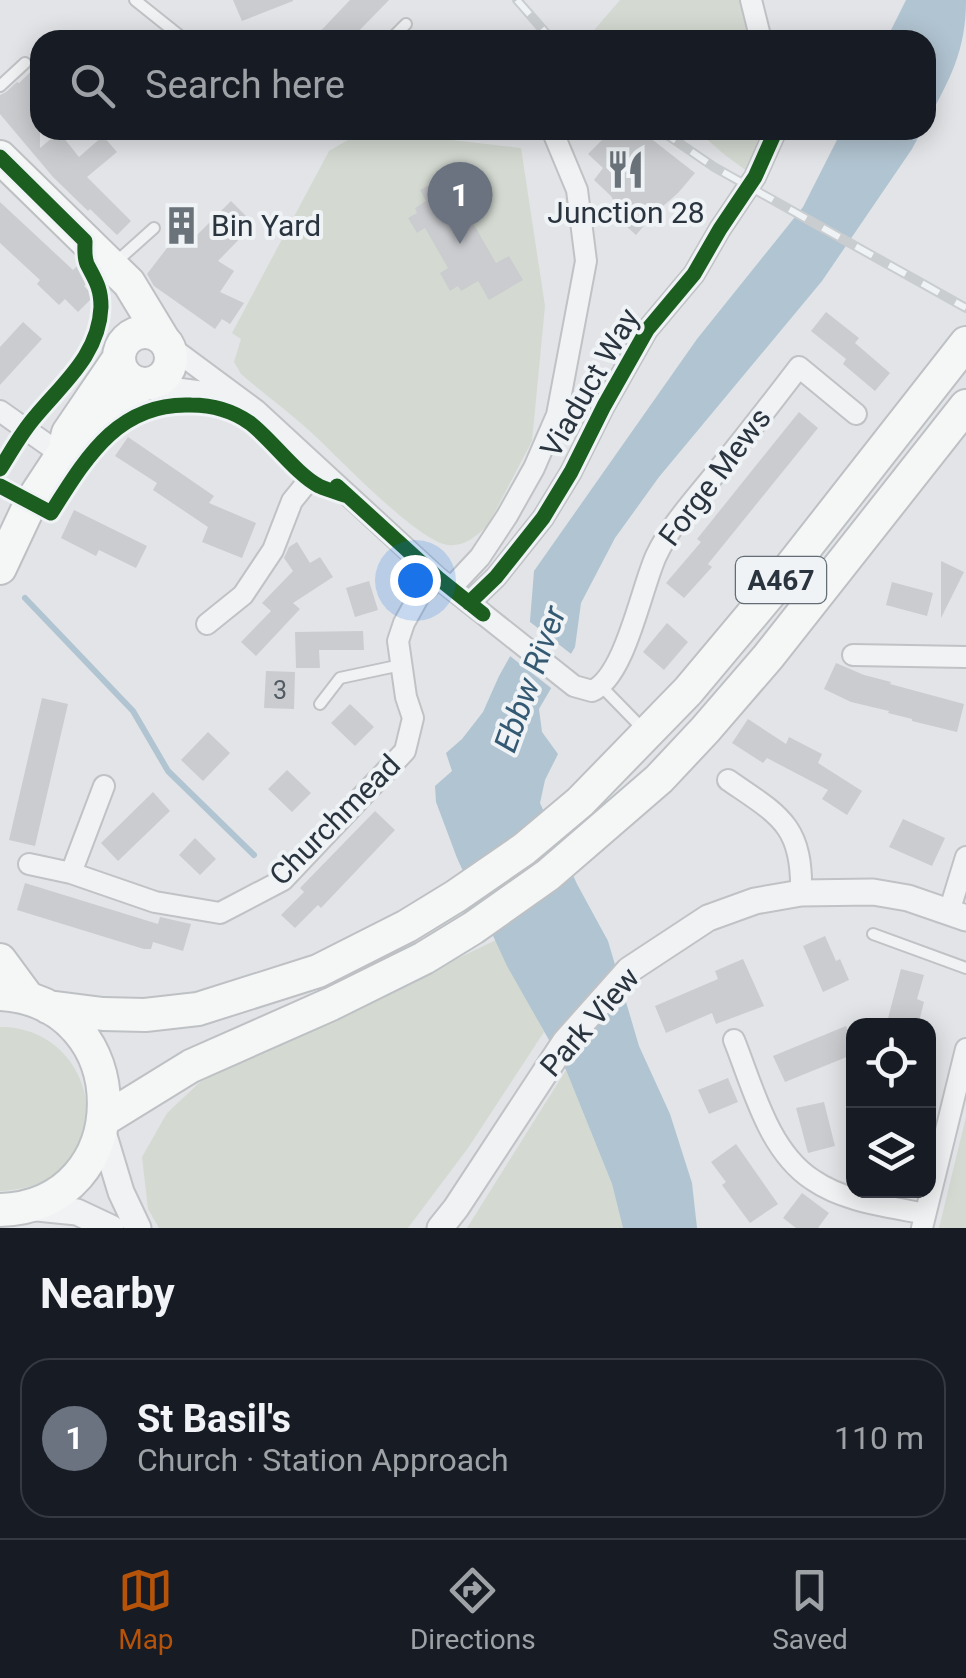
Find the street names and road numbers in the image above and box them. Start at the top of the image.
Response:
street label: Viaduct Way [533,302,646,463]
street label: Forge Mews [651,401,778,553]
road number: A467 [736,557,826,603]
street label: Churchmead [262,747,407,892]
street label: Park View [533,960,646,1083]

